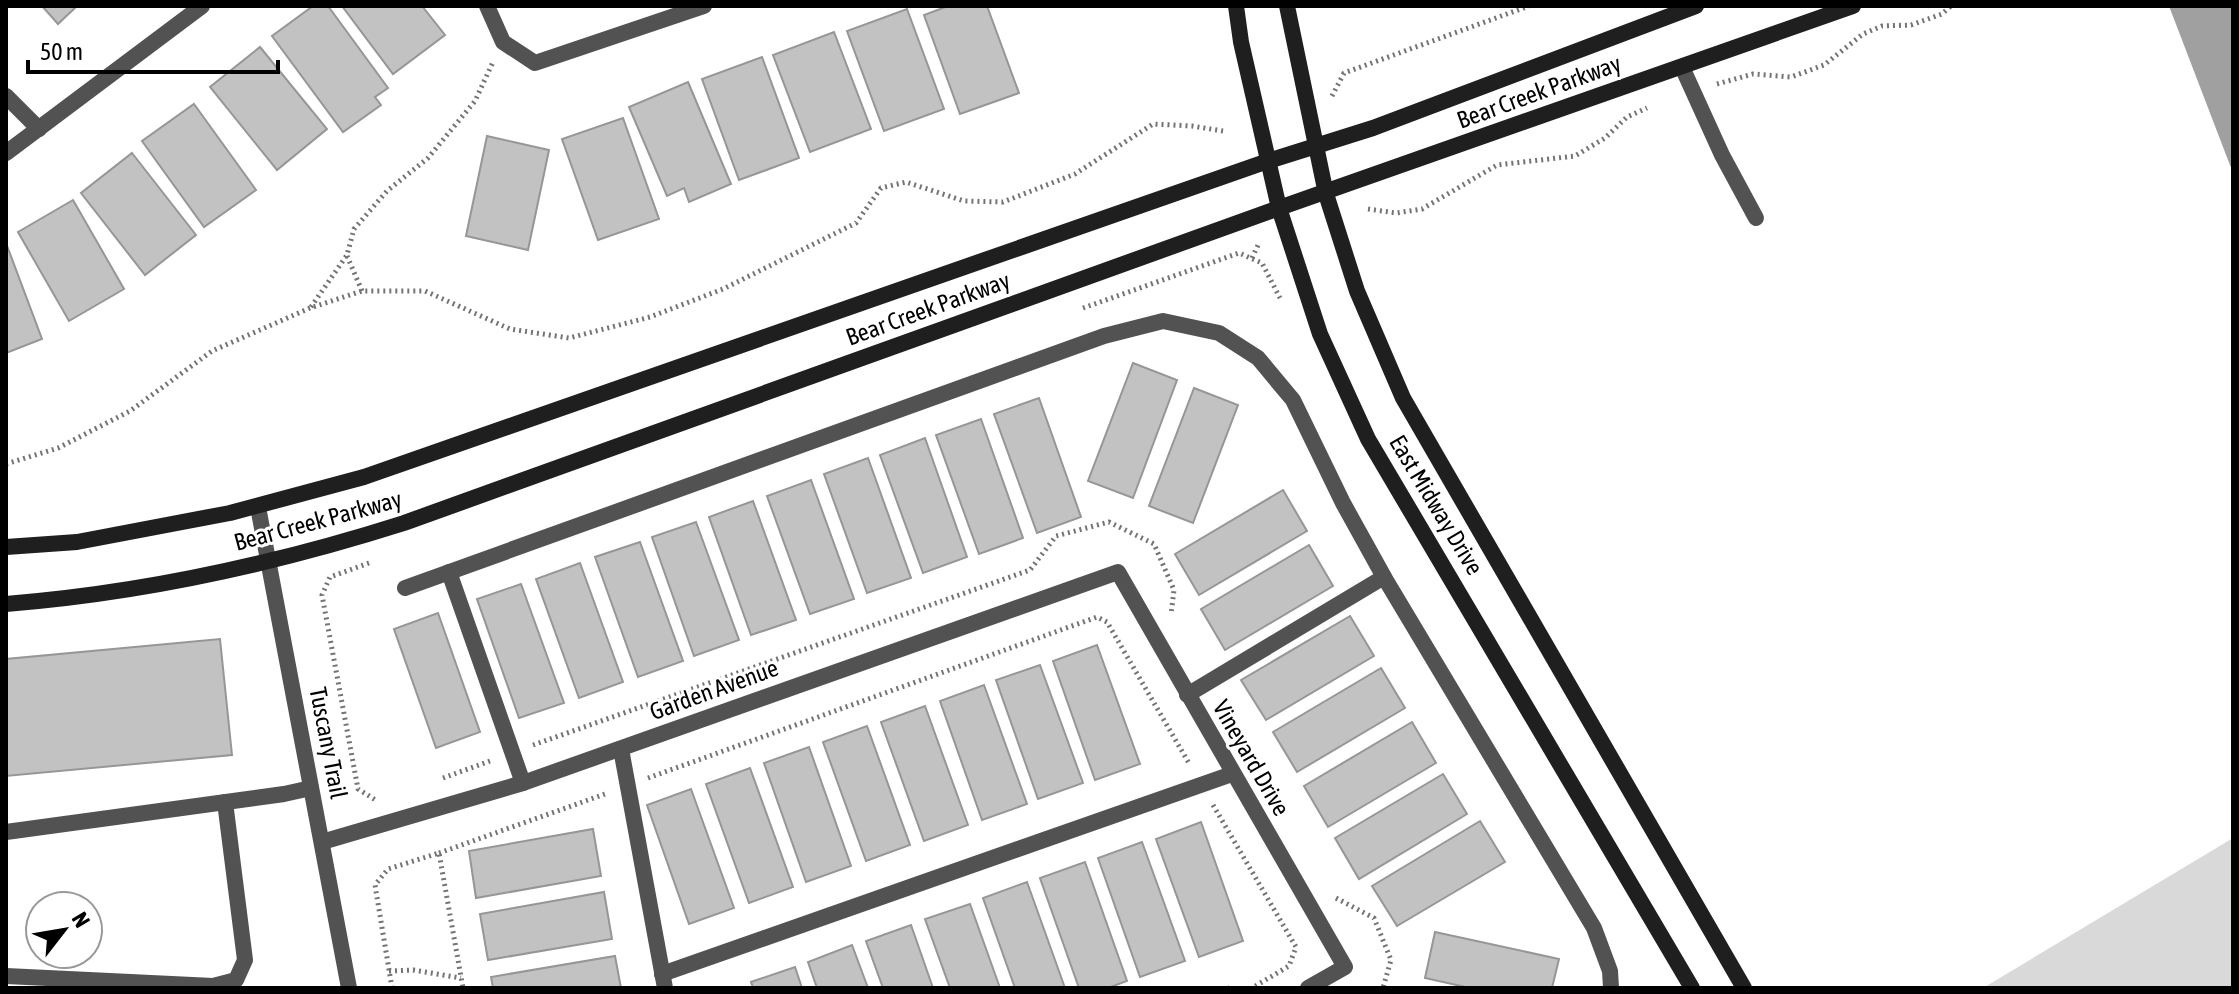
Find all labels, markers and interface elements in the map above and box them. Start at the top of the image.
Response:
scale bar [28,24,278,74]
text: 50 m [40,38,83,65]
street label: Bear Creek Parkway [1453,49,1625,134]
street label: Bear Creek Parkway [842,266,1014,351]
street label: East Midway Drive [1384,430,1489,579]
street label: Bear Creek Parkway [231,485,405,556]
street label: Garden Avenue [646,654,782,725]
street label: Tuscany Trail [304,685,353,802]
street label: Vineyard Drive [1208,695,1295,820]
north arrow [24,890,104,970]
text: N [67,907,96,932]

